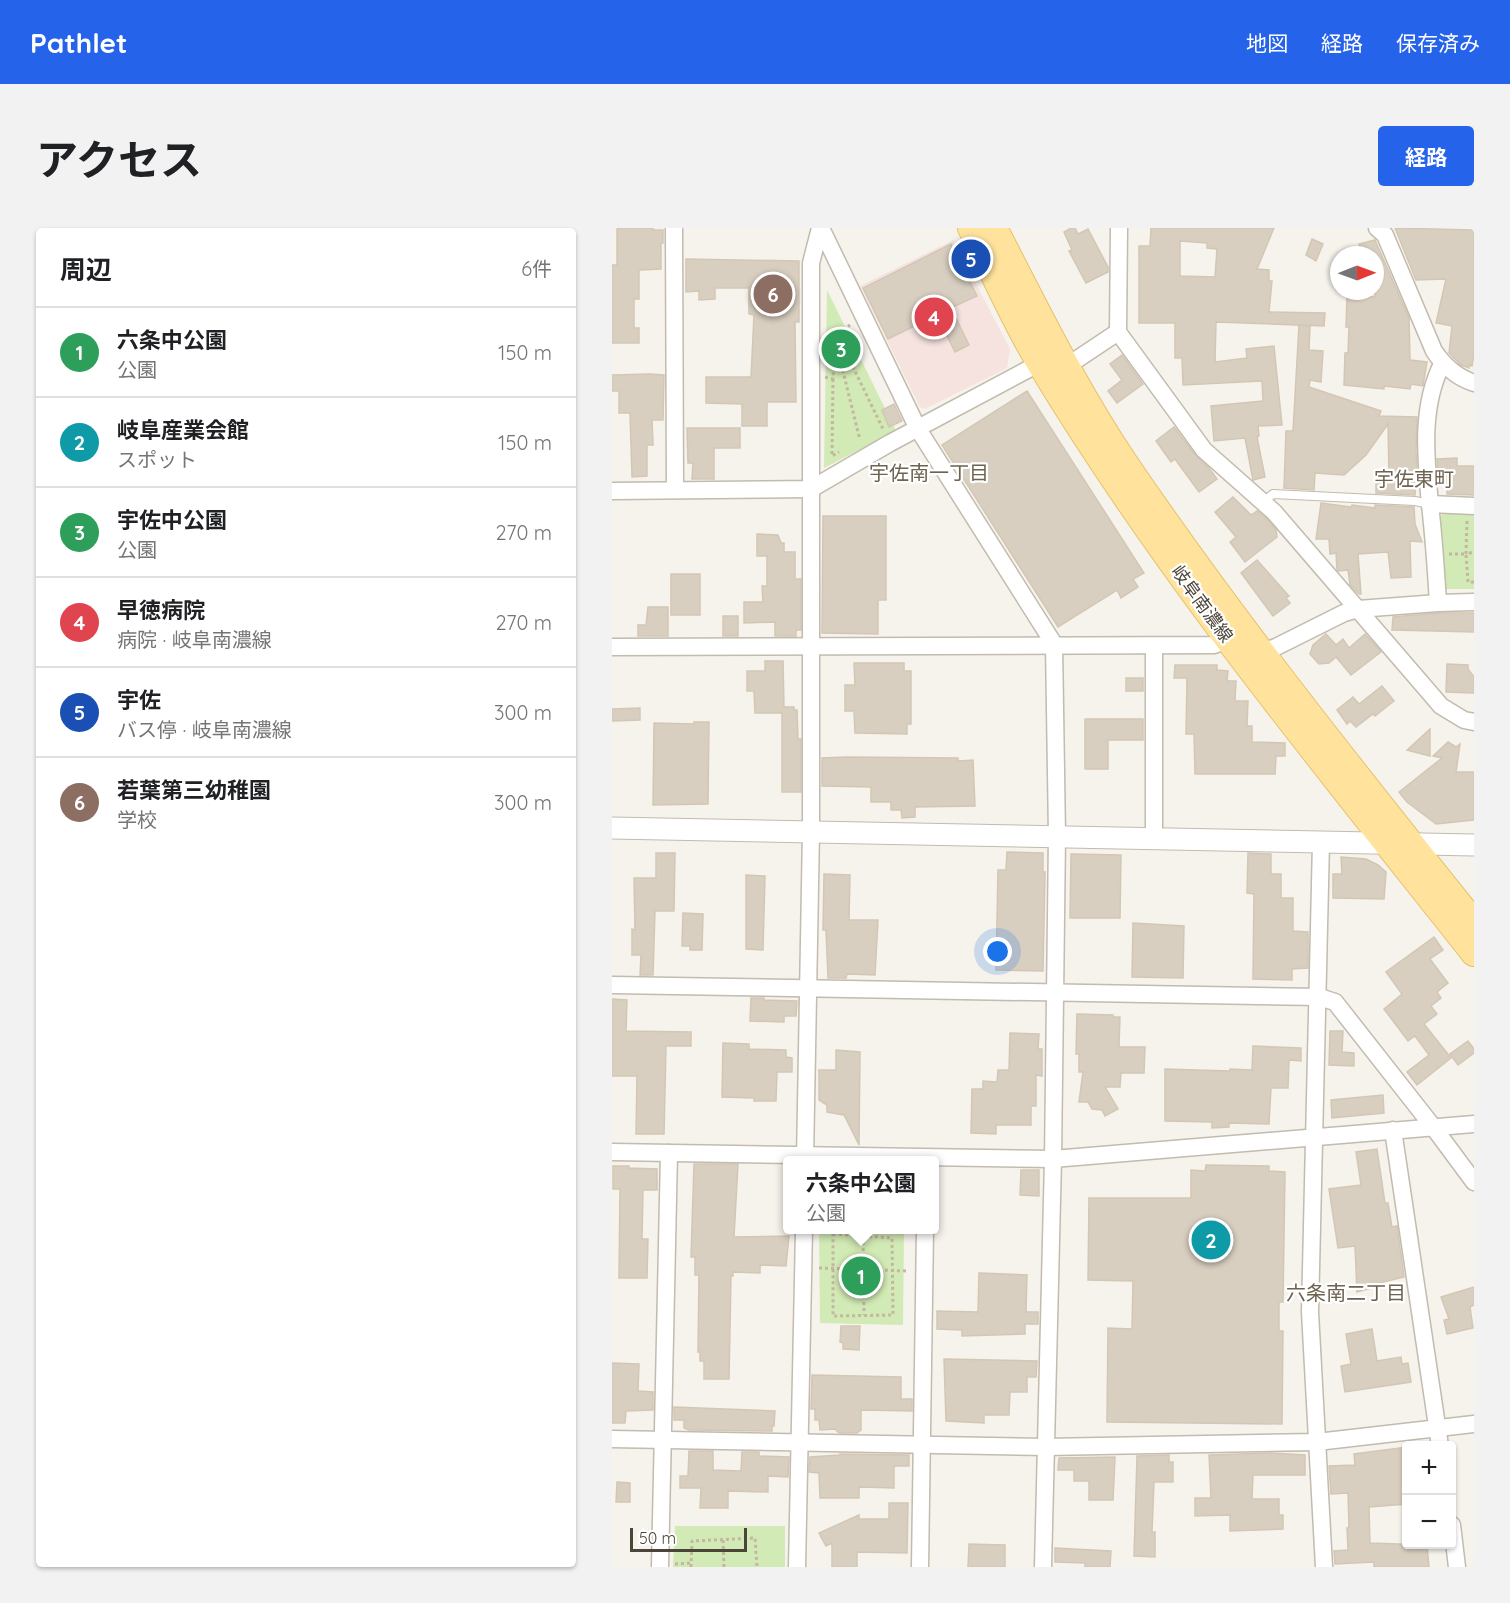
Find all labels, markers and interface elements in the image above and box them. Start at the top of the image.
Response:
text: Pathlet [30,25,127,60]
text: 地図 [1246,30,1288,56]
text: 経路 [1321,30,1363,56]
text: 保存済み [1396,30,1480,56]
button: 経路 [1378,126,1474,186]
text: アクセス [36,133,202,186]
pin: 5 [952,237,990,282]
north arrow [1330,246,1384,300]
text: 周辺 [60,253,112,286]
text: 6件 [521,256,552,281]
pin: 6 [754,272,792,316]
pin: 4 [914,294,954,340]
text: 六条中公園 [117,326,227,354]
pin: 3 [822,326,860,372]
text: 1 [76,340,83,365]
text: 150 m [498,340,552,365]
text: 公園 [117,357,157,382]
text: 岐阜産業会館 [117,416,249,444]
text: 2 [74,430,85,455]
text: 150 m [498,430,552,455]
text: スポット [117,447,197,472]
district label: 宇佐南一丁目 [869,460,989,485]
district label: 宇佐東町 [1374,466,1454,491]
text: 宇佐中公園 [117,506,227,534]
text: 3 [74,520,85,545]
text: 270 m [495,520,552,545]
text: 公園 [117,537,157,562]
street label: 岐阜南濃線 [1167,561,1238,647]
text: 早徳病院 [117,596,205,624]
text: 4 [74,610,85,635]
text: 270 m [495,610,552,635]
text: 病院 · 岐阜南濃線 [117,627,272,652]
text: 宇佐 [117,686,161,714]
text: 5 [74,700,85,725]
text: 300 m [494,700,552,725]
text: バス停 · 岐阜南濃線 [117,717,292,742]
text: 若葉第三幼稚園 [117,776,271,804]
text: 6 [74,790,85,815]
text: 300 m [494,790,552,815]
text: 学校 [117,807,157,832]
your location [983,937,1012,966]
popup [783,1156,939,1234]
text: 六条中公園 [806,1169,916,1197]
text: 公園 [806,1200,846,1225]
pin: 2 [1192,1218,1230,1262]
pin: 1 [842,1254,880,1298]
district label: 六条南二丁目 [1286,1280,1406,1305]
map controls [1402,1441,1456,1549]
button: + [1402,1441,1456,1495]
button: − [1402,1495,1456,1549]
scale bar [630,1525,747,1552]
text: 50 m [639,1528,676,1548]

